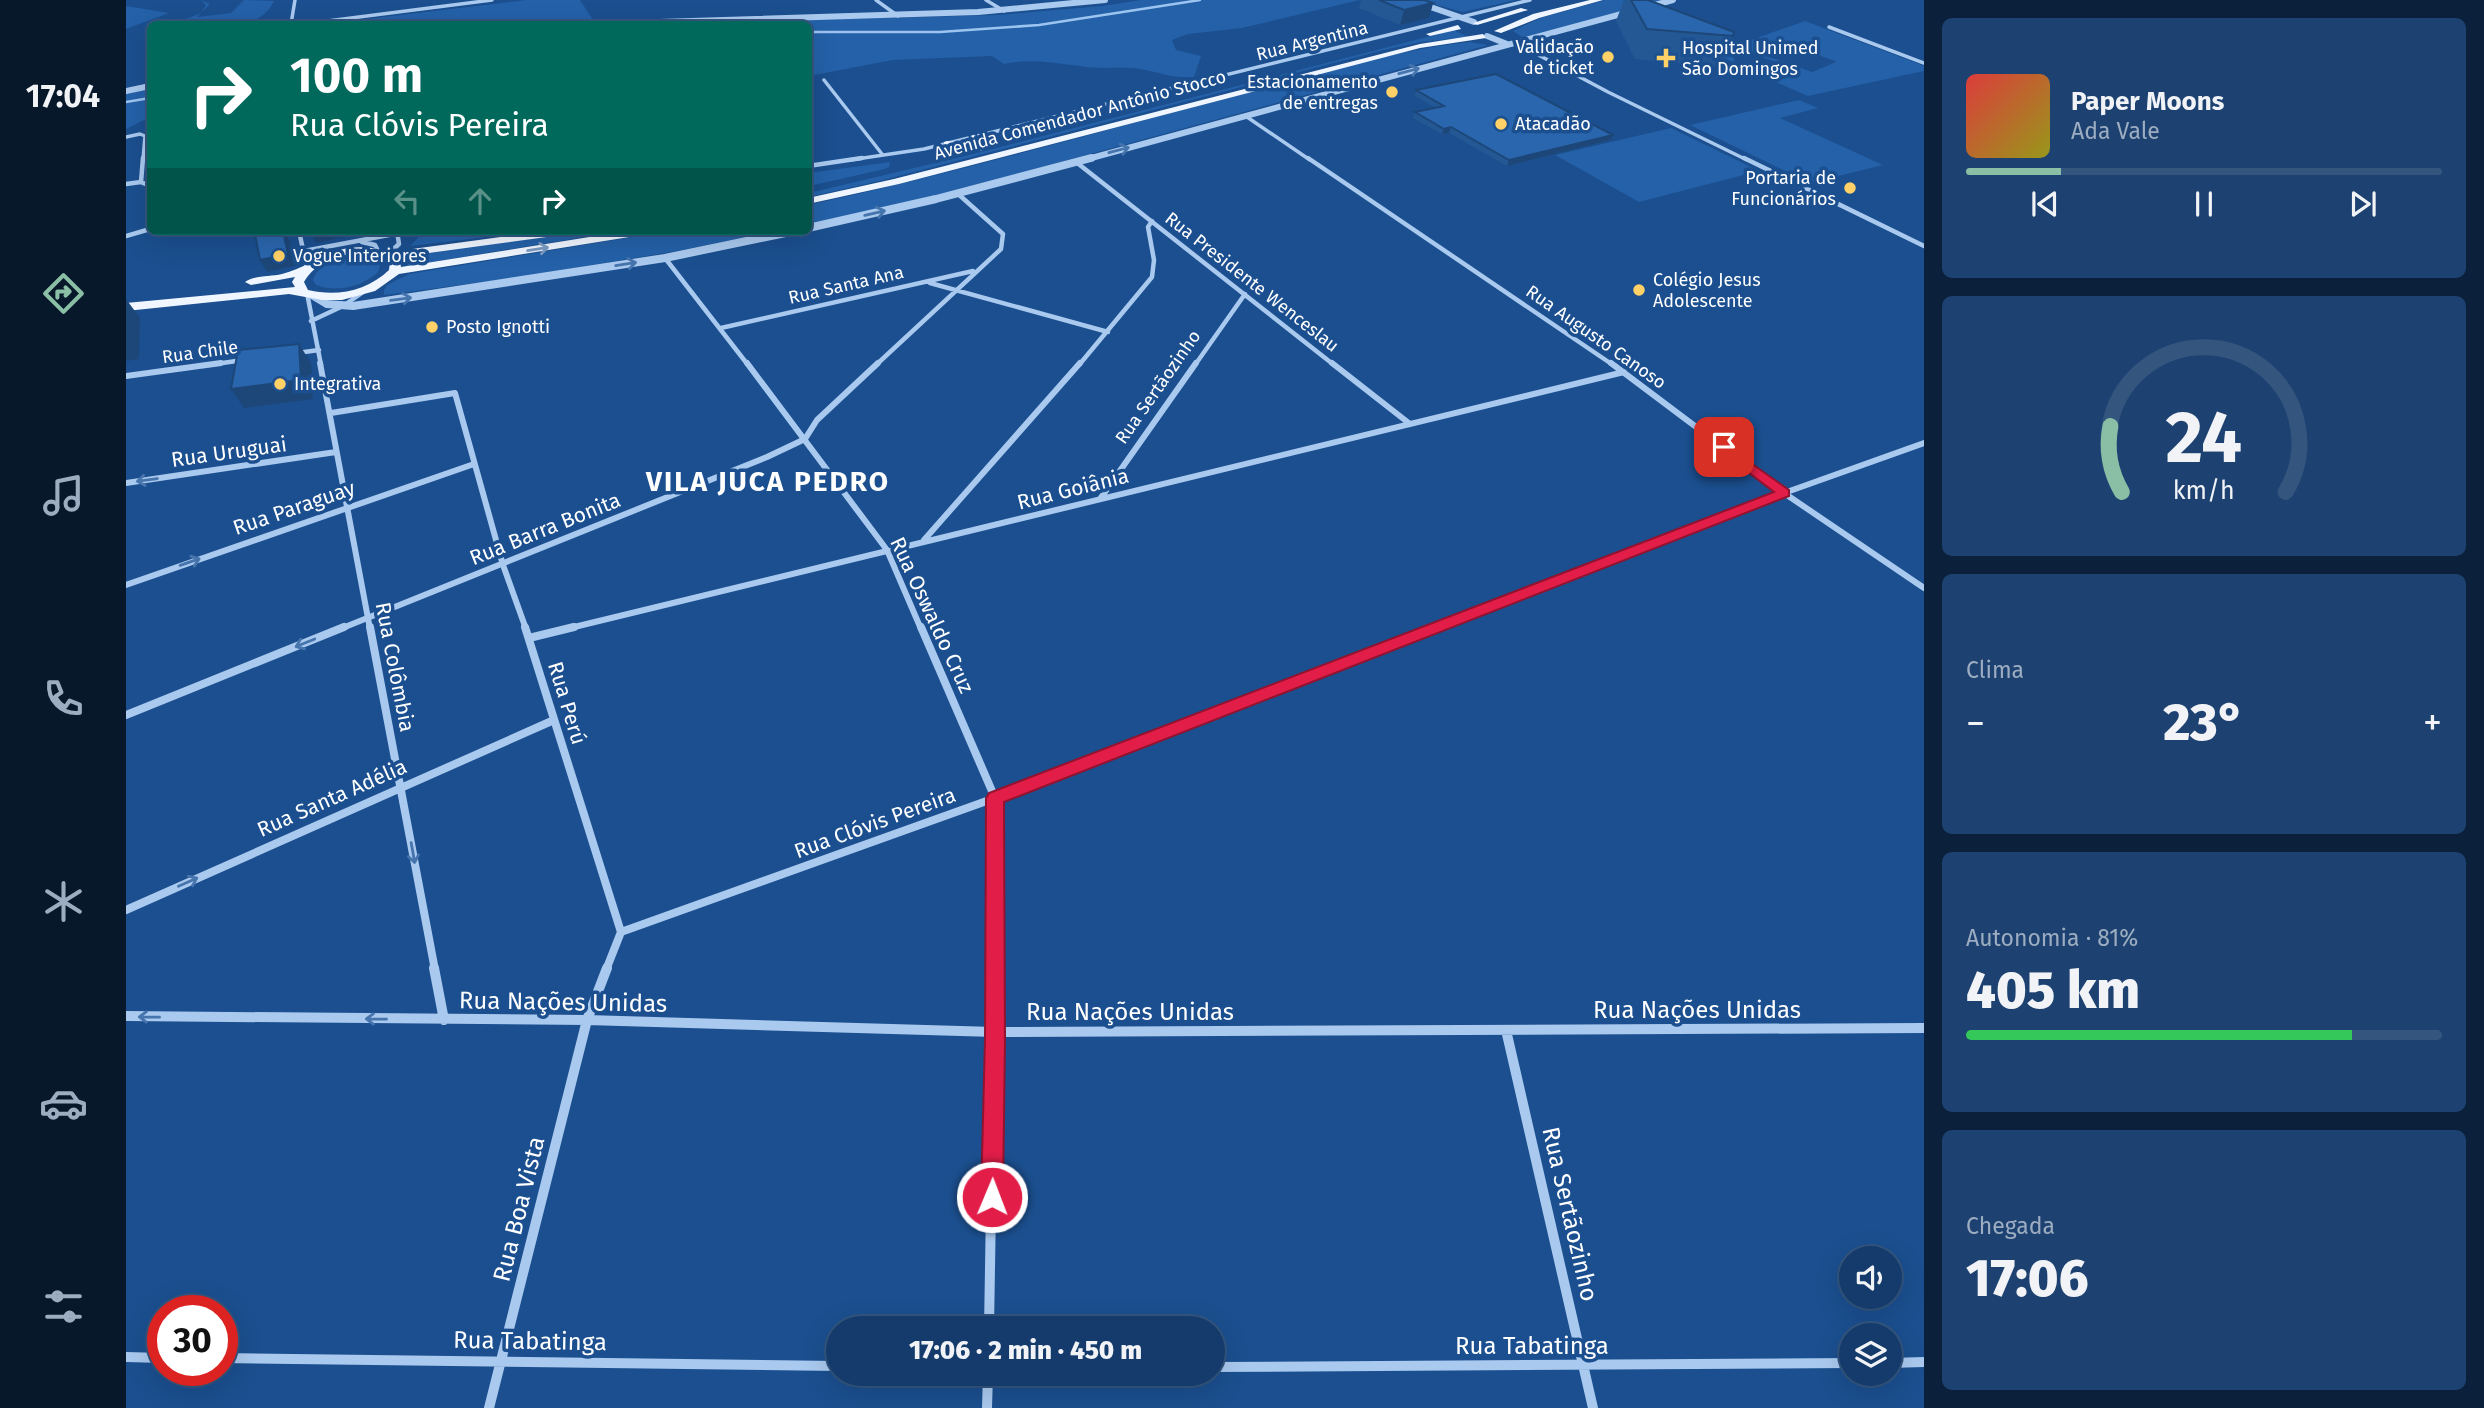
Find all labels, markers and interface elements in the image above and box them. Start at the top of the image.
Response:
street label: Rua Argentina [1254,17,1370,65]
place label: Validação de ticket [1515,36,1594,79]
place label: Hospital Unimed São Domingos [1682,37,1819,80]
text: 100 m [290,46,423,105]
marker: Hospital Unimed São Domingos [1656,48,1676,68]
icon: right [175,49,266,140]
marker: Validação de ticket [1600,49,1616,65]
one-way arrow [1398,64,1420,77]
street label: Avenida Comendador Antônio Stocco [932,65,1228,165]
place label: Estacionamento de entregas [1247,71,1378,114]
text: 17:04 [26,77,100,115]
marker: Estacionamento de entregas [1384,84,1400,100]
text: Paper Moons [2071,86,2224,117]
text: Rua Clóvis Pereira [290,106,549,144]
place label: Atacadão [1515,113,1591,135]
marker: Atacadão [1493,116,1509,132]
text: Ada Vale [2071,117,2160,145]
one-way arrow [1108,143,1130,156]
place label: Portaria de Funcionários [1731,167,1836,210]
marker: Portaria de Funcionários [1842,180,1858,196]
icon: left [388,182,426,220]
icon: ahead [461,182,499,220]
icon: right [534,182,572,220]
icon: previous [2026,185,2064,223]
icon: pause [2185,185,2223,223]
icon: next [2344,185,2382,223]
one-way arrow [863,206,886,219]
street label: Rua Presidente Wenceslau [1161,207,1343,357]
one-way arrow [526,242,549,255]
place label: Vogue Interiores [293,245,426,267]
marker: Vogue Interiores [271,248,287,264]
one-way arrow [614,257,637,270]
street label: Rua Santa Ana [786,261,906,309]
icon: directions [39,269,88,318]
place label: Colégio Jesus Adolescente [1653,269,1761,312]
street label: Rua Augusto Canoso [1522,280,1670,394]
marker: Colégio Jesus Adolescente [1631,282,1647,298]
one-way arrow [389,292,412,305]
place label: Posto Ignotti [446,316,550,338]
marker: Posto Ignotti [424,319,440,335]
street label: Rua Sertãozinho [1111,326,1205,448]
street label: Rua Chile [161,336,239,368]
place label: Integrativa [294,373,381,395]
marker: Integrativa [272,376,288,392]
text: 24 [2166,394,2242,481]
pin [1694,417,1754,477]
icon: arrive [1705,428,1743,466]
street label: Rua Uruguai [170,431,288,473]
street label: Rua Goiânia [1014,463,1132,515]
district label: VILA JUCA PEDRO [645,465,890,498]
icon: music [39,471,88,520]
one-way arrow [136,474,159,487]
street label: Rua Paraguay [230,475,359,541]
text: km/h [2173,476,2235,506]
street label: Rua Barra Bonita [466,487,624,571]
street label: Rua Oswaldo Cruz [884,533,980,697]
one-way arrow [179,555,201,567]
street label: Rua Colômbia [370,600,420,734]
one-way arrow [294,637,316,650]
text: Clima [1966,656,2024,684]
street label: Rua Perú [542,658,592,748]
icon: phone [39,674,88,723]
text: 23° [2163,691,2245,754]
text: − [1966,700,1985,746]
text: + [2423,700,2442,746]
street label: Rua Santa Adélia [253,753,411,843]
street label: Rua Clóvis Pereira [791,782,959,864]
one-way arrow [407,841,421,864]
one-way arrow [177,875,198,888]
icon: climate [39,877,88,926]
text: Autonomia · 81% [1966,924,2138,952]
text: 405 km [1966,959,2140,1022]
street label: Rua Nações Unidas [459,986,667,1018]
street label: Rua Nações Unidas [1593,996,1801,1024]
street label: Rua Nações Unidas [1026,998,1234,1026]
one-way arrow [137,1010,160,1023]
one-way arrow [365,1013,388,1026]
icon: car [39,1079,88,1128]
street label: Rua Sertãozinho [1536,1124,1604,1304]
street label: Rua Boa Vista [487,1134,551,1284]
position arrow [955,1160,1029,1234]
text: Chegada [1966,1212,2055,1240]
map controls [1839,1246,1902,1386]
button: sound [1839,1246,1902,1309]
text: 17:06 [1966,1247,2088,1310]
icon: filters [39,1282,88,1331]
speed limit sign: 30 [147,1295,238,1386]
button: layers [1839,1323,1902,1386]
street label: Rua Tabatinga [453,1326,607,1356]
street label: Rua Tabatinga [1455,1332,1609,1360]
text: 17:06 · 2 min · 450 m [909,1335,1142,1366]

